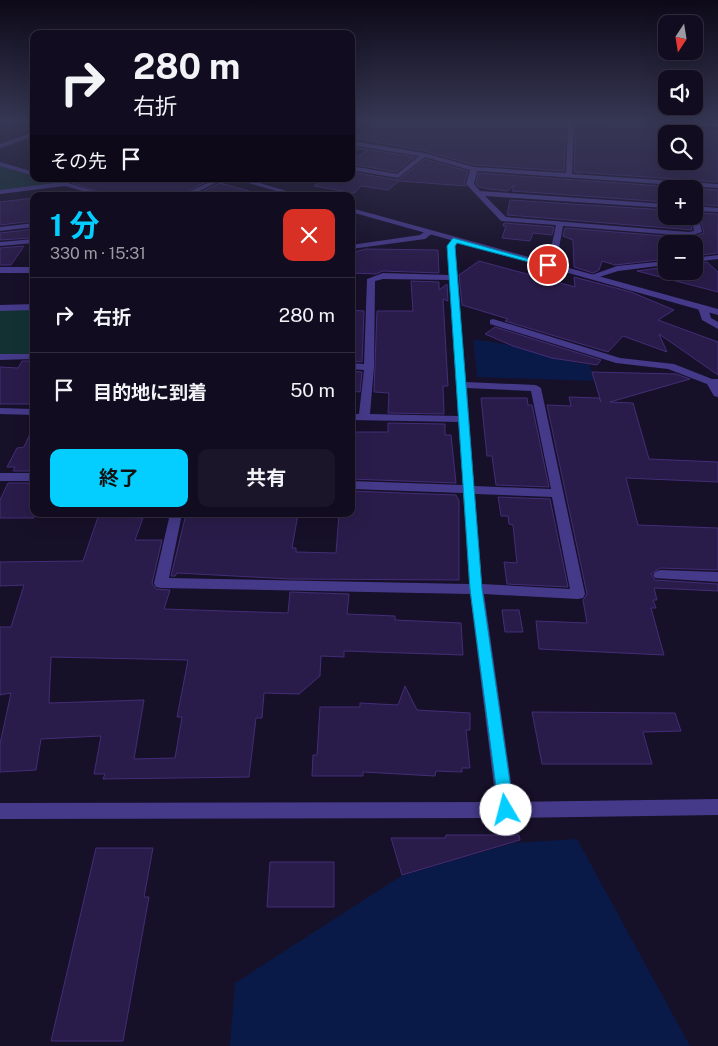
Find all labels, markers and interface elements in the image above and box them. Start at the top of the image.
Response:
north arrow [658,15,702,60]
map controls [658,15,703,280]
text: 280 m [133,46,240,87]
icon: right [50,50,115,115]
button: sound [658,70,703,115]
text: 右折 [133,93,177,119]
button: search [658,125,703,170]
icon: arrive [117,145,145,173]
text: その先 [50,150,107,172]
button: + [658,180,703,225]
text: 1 分 [50,207,100,243]
button: close [283,209,335,261]
button: − [658,235,703,280]
text: 330 m · 15:31 [50,244,146,263]
pin [527,244,569,286]
icon: arrive [534,251,562,279]
icon: right [50,301,78,329]
text: 280 m [279,304,335,326]
text: 右折 [93,306,131,328]
icon: arrive [50,376,78,404]
text: 50 m [290,379,335,401]
text: 目的地に到着 [93,381,207,403]
button: 終了 [50,449,188,507]
button: 共有 [198,449,335,507]
position arrow [479,783,531,835]

